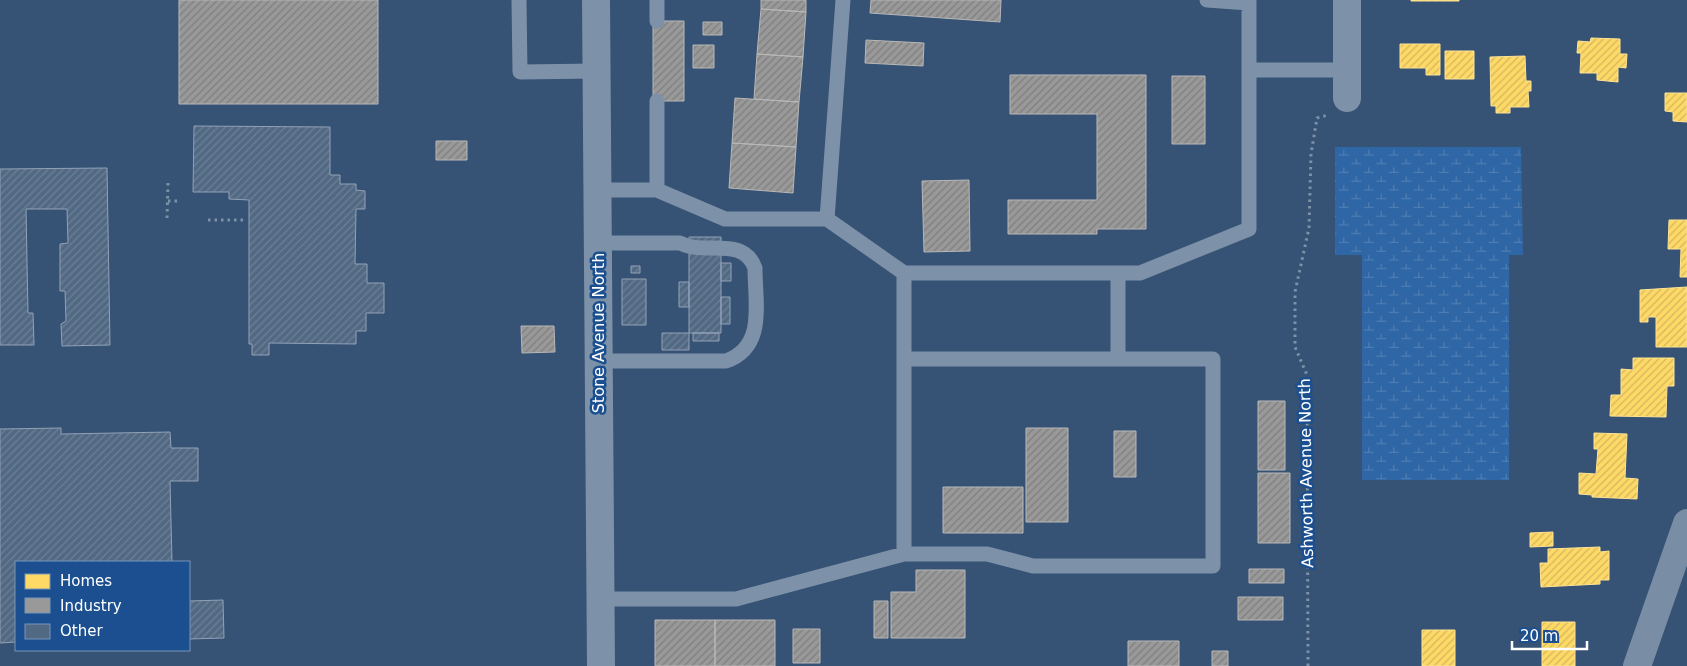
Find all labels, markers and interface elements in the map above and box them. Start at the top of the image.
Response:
street label: Stone Avenue North [589,253,608,413]
street label: Ashworth Avenue North [1295,378,1317,568]
legend [15,561,190,651]
text: Homes [60,572,112,590]
text: Industry [60,597,122,615]
scale bar [1512,618,1587,650]
text: Other [60,622,103,640]
text: 20 m [1520,627,1558,645]

